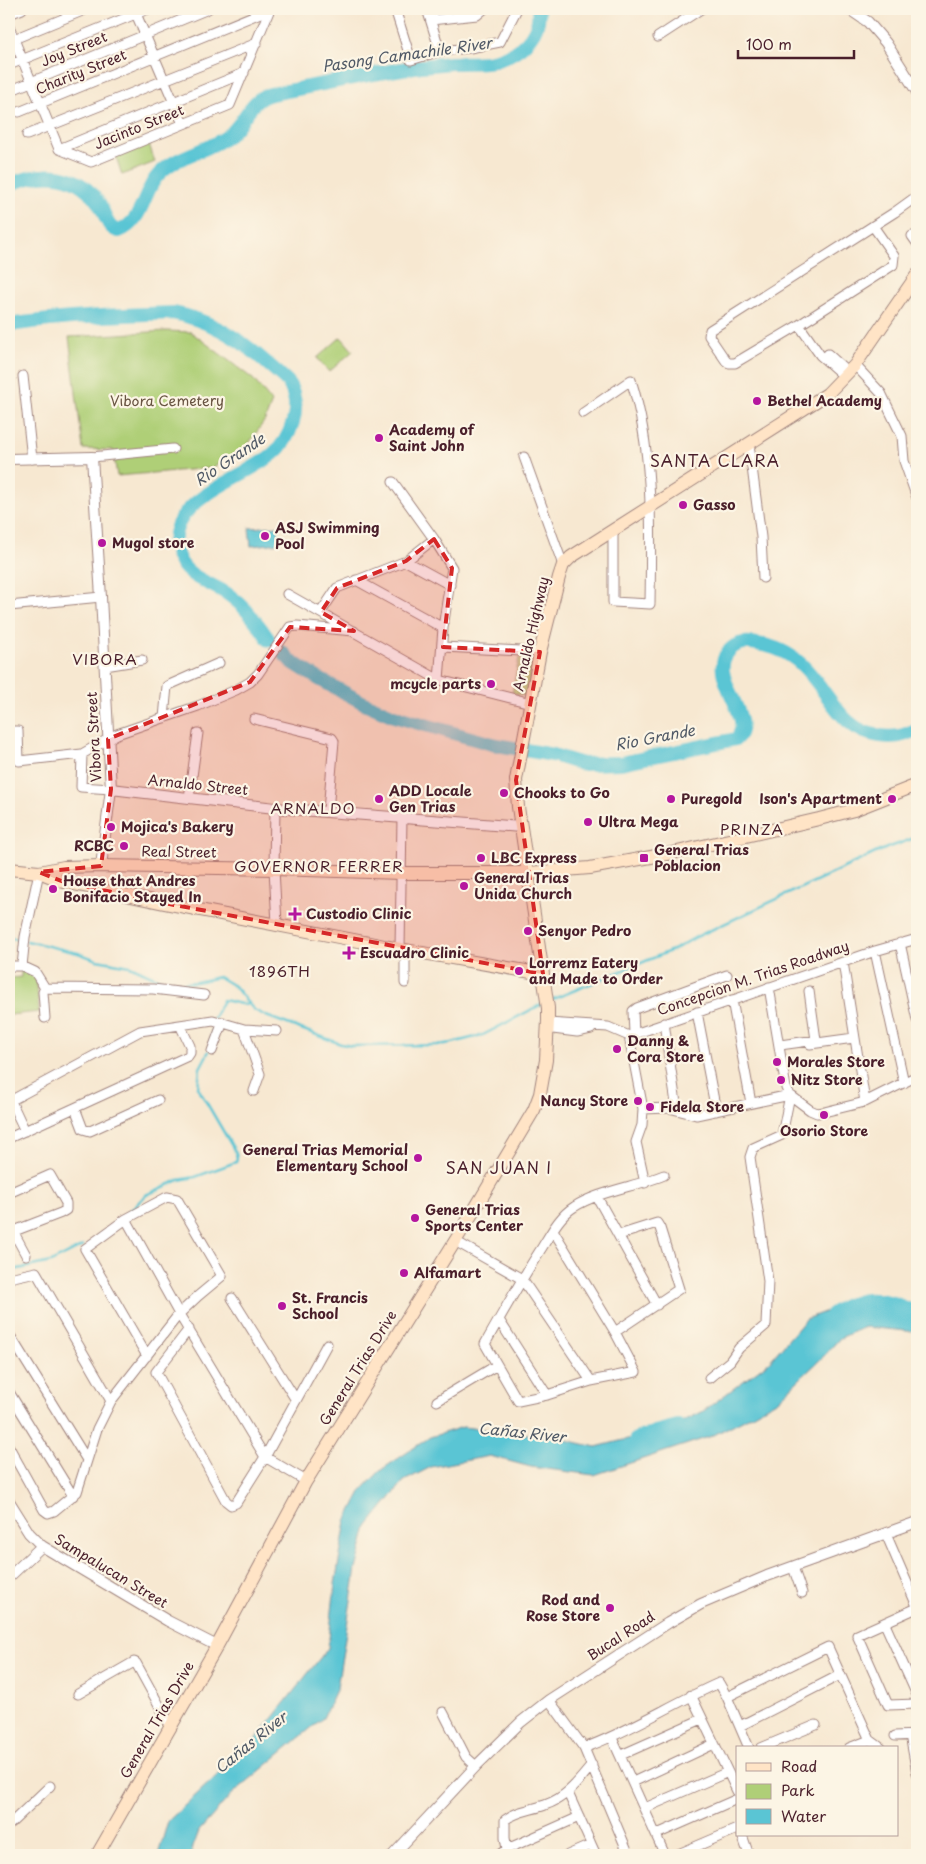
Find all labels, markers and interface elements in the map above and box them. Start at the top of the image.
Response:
street label: Joy Street [38,26,110,71]
scale bar [738,28,855,60]
water label: Pasong Camachile River [321,30,495,77]
text: 100 m [746,32,792,55]
street label: Charity Street [32,44,130,99]
street label: Jacinto Street [91,99,187,154]
park label: Vibora Cemetery [110,390,224,411]
place label: Bethel Academy [767,390,882,411]
marker: Bethel Academy [751,395,763,407]
place label: Academy of Saint John [388,419,475,456]
water label: Rio Grande [189,426,270,491]
marker: Academy of Saint John [373,432,385,444]
district label: SANTA CLARA [650,448,780,472]
place label: Gasso [693,494,736,515]
marker: Gasso [677,499,689,511]
place label: ASJ Swimming Pool [274,517,379,554]
marker: ASJ Swimming Pool [259,530,271,542]
place label: Mugol store [112,532,195,553]
marker: Mugol store [96,537,108,549]
street label: Arnaldo Highway [507,575,554,693]
district label: VIBORA [72,647,138,670]
place label: mcycle parts [390,673,481,694]
marker: mcycle parts [485,678,497,690]
street label: Vibora Street [81,691,106,783]
water label: Rio Grande [613,717,697,756]
street label: Arnaldo Street [147,769,249,800]
place label: ADD Locale Gen Trias [388,780,472,817]
place label: Chooks to Go [514,782,610,803]
marker: Chooks to Go [498,787,510,799]
place label: Puregold [681,788,743,809]
place label: Ison's Apartment [759,788,882,809]
marker: ADD Locale Gen Trias [373,793,385,805]
marker: Puregold [665,793,677,805]
marker: Ison's Apartment [886,793,898,805]
district label: ARNALDO [270,796,356,819]
place label: Ultra Mega [598,811,679,832]
place label: Mojica's Bakery [121,816,234,837]
marker: Ultra Mega [582,816,594,828]
district label: PRINZA [720,817,784,840]
marker: Mojica's Bakery [105,821,117,833]
place label: RCBC [74,835,114,856]
place label: General Trias Poblacion [654,839,749,876]
marker: RCBC [118,840,130,852]
street label: Real Street [141,840,217,863]
place label: LBC Express [491,847,577,868]
marker: LBC Express [475,852,487,864]
marker: General Trias Poblacion [638,852,650,864]
district label: GOVERNOR FERRER [234,854,404,877]
place label: General Trias Unida Church [474,867,572,904]
place label: House that Andres Bonifacio Stayed In [63,870,202,907]
marker: General Trias Unida Church [458,880,470,892]
marker: House that Andres Bonifacio Stayed In [47,883,59,895]
place label: Custodio Clinic [306,903,412,924]
marker: Custodio Clinic [288,907,302,921]
place label: Senyor Pedro [538,920,631,941]
marker: Senyor Pedro [522,925,534,937]
street label: Concepcion M. Trias Roadway [654,935,852,1020]
place label: Escuadro Clinic [360,942,469,963]
marker: Escuadro Clinic [342,946,356,960]
place label: Lorremz Eatery and Made to Order [529,952,664,989]
district label: 1896TH [249,959,311,982]
marker: Lorremz Eatery and Made to Order [513,965,525,977]
place label: Danny & Cora Store [627,1030,704,1067]
marker: Danny & Cora Store [611,1043,623,1055]
place label: Morales Store [787,1051,885,1072]
marker: Morales Store [771,1056,783,1068]
place label: Nitz Store [791,1069,863,1090]
marker: Nitz Store [775,1074,787,1086]
place label: Nancy Store [541,1090,628,1111]
marker: Nancy Store [632,1095,644,1107]
place label: Fidela Store [660,1096,745,1117]
marker: Fidela Store [644,1101,656,1113]
marker: Osorio Store [818,1109,830,1121]
place label: Osorio Store [780,1120,868,1141]
place label: General Trias Memorial Elementary School [242,1139,408,1176]
marker: General Trias Memorial Elementary School [412,1152,424,1164]
district label: SAN JUAN I [446,1155,552,1179]
place label: General Trias Sports Center [425,1199,524,1236]
marker: General Trias Sports Center [409,1212,421,1224]
place label: Alfamart [414,1262,482,1283]
marker: Alfamart [398,1267,410,1279]
place label: St. Francis School [292,1287,368,1324]
marker: St. Francis School [276,1300,288,1312]
street label: General Trias Drive [314,1306,402,1429]
water label: Cañas River [478,1416,569,1448]
street label: Sampalucan Street [51,1528,172,1613]
place label: Rod and Rose Store [526,1589,601,1626]
marker: Rod and Rose Store [604,1602,616,1614]
street label: Bucal Road [583,1606,659,1665]
street label: General Trias Drive [114,1657,199,1782]
water label: Cañas River [209,1704,293,1778]
legend [736,1746,898,1836]
text: Road [781,1754,817,1777]
text: Park [781,1778,815,1801]
text: Water [781,1804,826,1827]

